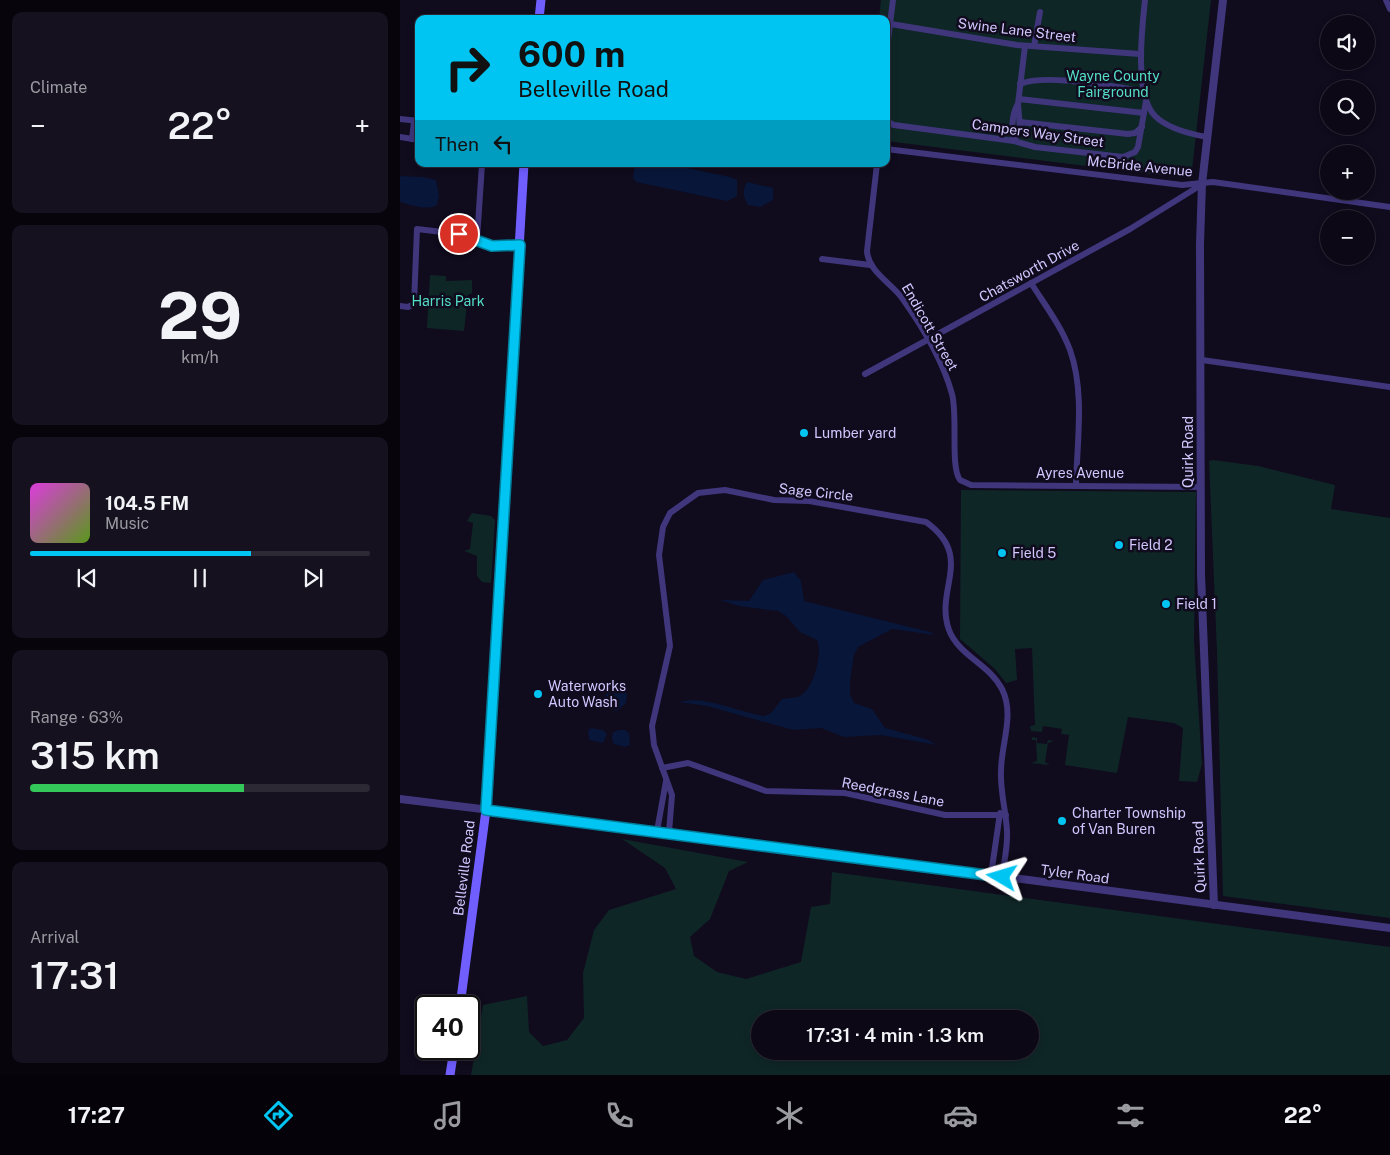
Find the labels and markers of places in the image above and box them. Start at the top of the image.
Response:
pin [438,213,480,255]
place label: Lumber yard [814,425,896,441]
marker: Lumber yard [798,427,810,439]
place label: Field 2 [1129,537,1173,553]
marker: Field 2 [1113,539,1125,551]
place label: Field 5 [1012,545,1056,561]
marker: Field 5 [996,547,1008,559]
place label: Field 1 [1176,596,1217,612]
marker: Field 1 [1160,598,1172,610]
place label: Waterworks Auto Wash [548,678,626,710]
marker: Waterworks Auto Wash [532,688,544,700]
place label: Charter Township of Van Buren [1072,805,1186,837]
marker: Charter Township of Van Buren [1056,815,1068,827]

